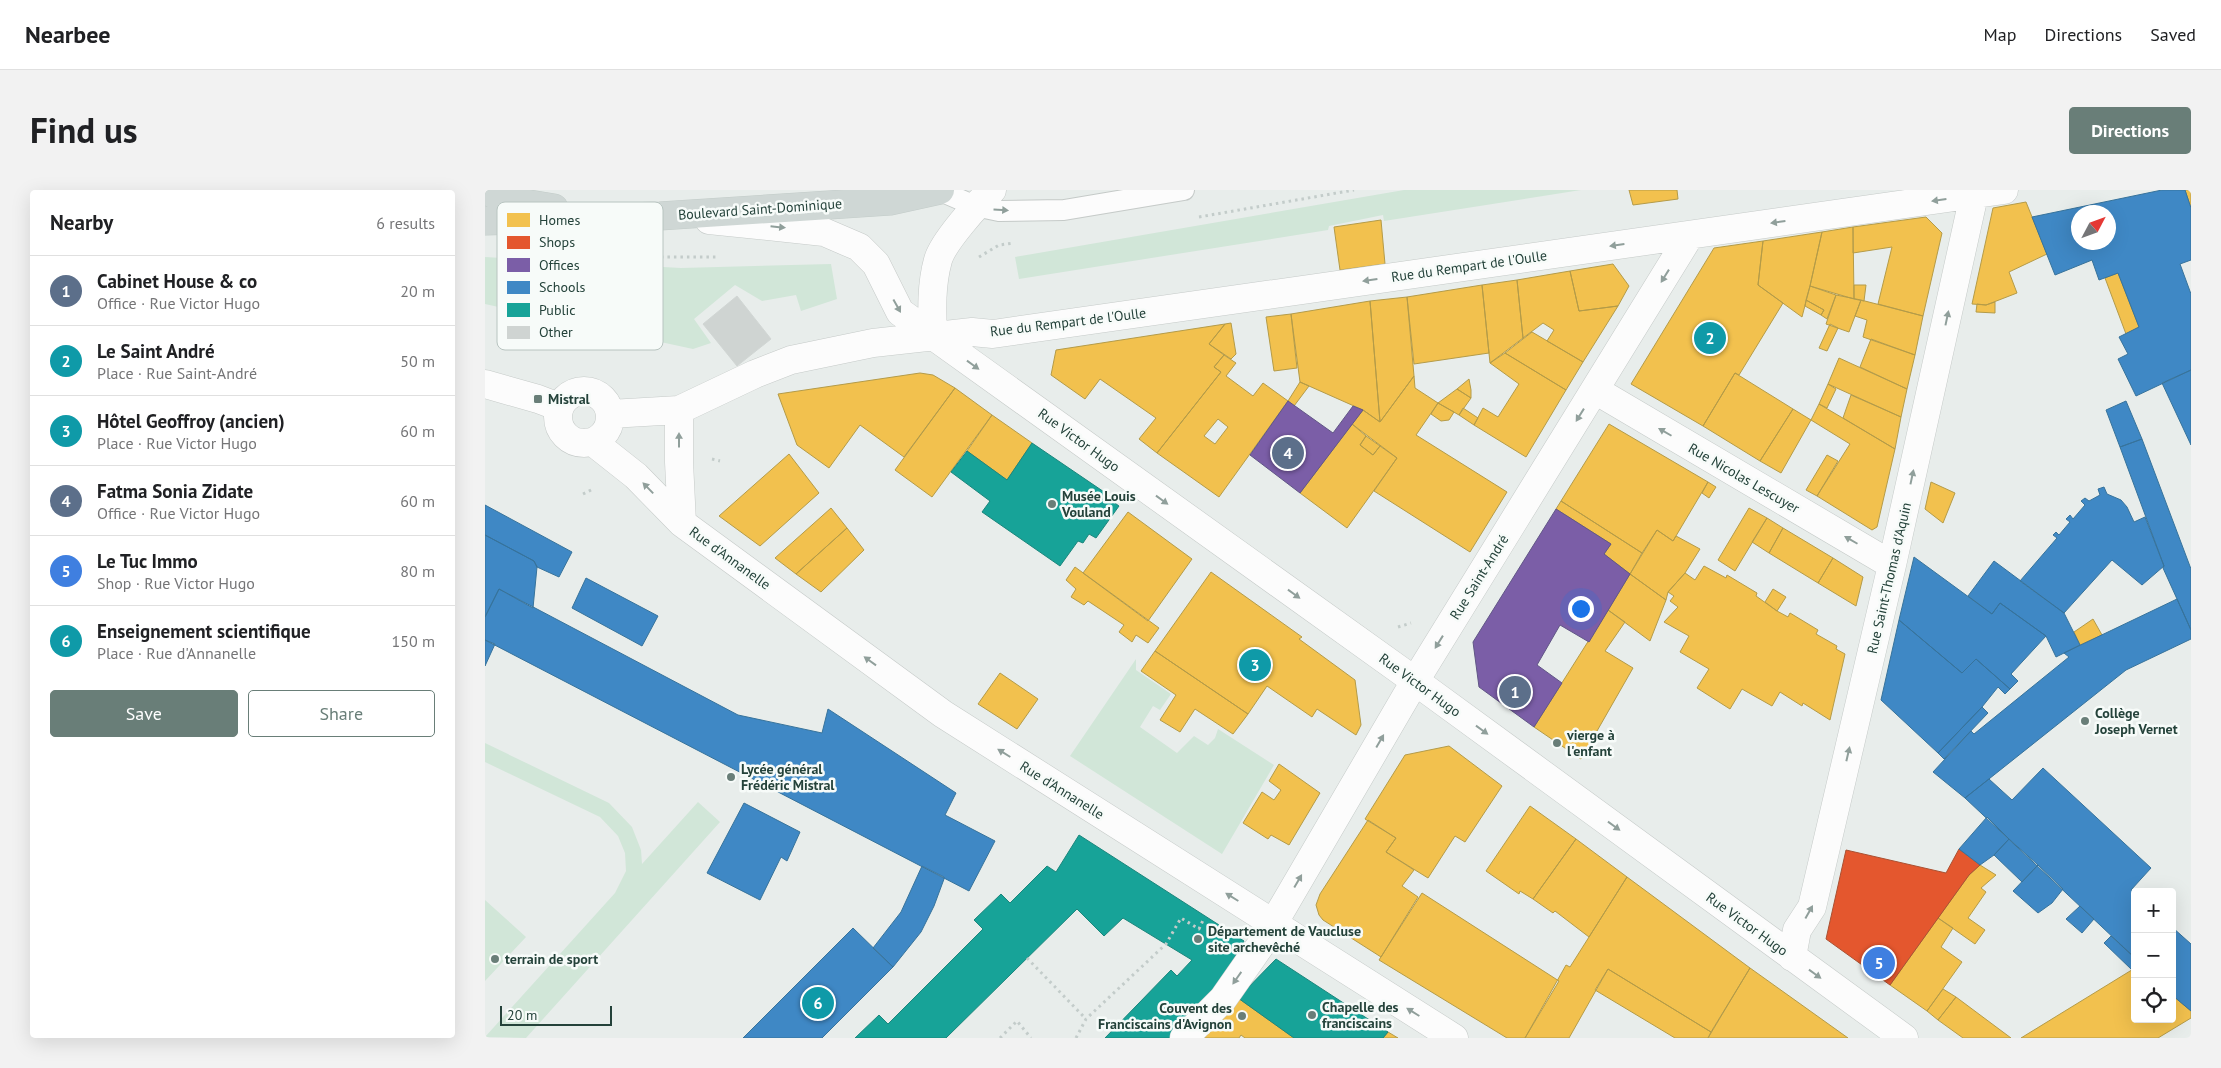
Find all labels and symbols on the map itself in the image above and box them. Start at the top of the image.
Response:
street label: Boulevard Saint-Dominique [677,194,843,224]
one-way arrow [1931,196,1947,204]
legend [497,202,663,350]
north arrow [2071,205,2116,250]
one-way arrow [993,206,1009,214]
text: Homes [539,211,580,229]
one-way arrow [1770,219,1786,227]
one-way arrow [771,223,787,231]
text: Shops [539,233,575,251]
one-way arrow [1609,241,1625,249]
street label: Rue du Rempart de l'Oulle [1390,246,1548,286]
text: Offices [539,256,580,274]
one-way arrow [1660,270,1669,283]
one-way arrow [1361,277,1377,285]
text: Schools [539,278,586,296]
one-way arrow [893,300,902,313]
text: Public [539,301,576,319]
street label: Rue du Rempart de l'Oulle [989,303,1147,341]
one-way arrow [1943,310,1951,325]
pin: 2 [1694,319,1726,357]
text: Other [539,323,573,341]
one-way arrow [966,360,980,370]
place label: Mistral [548,390,591,408]
marker: Mistral [532,393,544,405]
street label: Rue Victor Hugo [1035,404,1123,476]
one-way arrow [1575,408,1584,421]
one-way arrow [1659,427,1672,436]
one-way arrow [675,431,683,447]
pin: 4 [1272,434,1304,472]
street label: Rue Nicolas Lescuyer [1685,439,1803,517]
one-way arrow [1908,469,1916,484]
one-way arrow [642,483,654,495]
place label: Musée Louis Vouland [1061,487,1136,521]
one-way arrow [1155,495,1169,505]
marker: Musée Louis Vouland [1046,498,1058,510]
street label: Rue Saint-Thomas d'Aquin [1863,501,1915,655]
street label: Rue d'Annanelle [686,523,774,593]
street label: Rue Saint-André [1446,531,1512,623]
one-way arrow [1844,536,1857,545]
one-way arrow [1287,589,1301,599]
your location [1568,596,1594,622]
one-way arrow [1434,635,1443,649]
pin: 3 [1239,646,1271,684]
street label: Rue Victor Hugo [1376,649,1464,721]
one-way arrow [863,656,877,666]
pin: 1 [1499,673,1531,711]
place label: Collège Joseph Vernet [2094,704,2178,738]
marker: Collège Joseph Vernet [2079,715,2091,727]
one-way arrow [1475,725,1489,735]
place label: vierge à l'enfant [1566,726,1615,760]
one-way arrow [1376,733,1384,748]
marker: vierge à l'enfant [1551,737,1563,749]
one-way arrow [1844,747,1852,762]
one-way arrow [997,748,1011,758]
street label: Rue d'Annanelle [1017,757,1107,823]
place label: Lycée général Frédéric Mistral [741,760,835,794]
marker: Lycée général Frédéric Mistral [725,771,737,783]
one-way arrow [1607,821,1620,831]
one-way arrow [1294,873,1302,888]
street label: Rue Victor Hugo [1703,888,1791,960]
one-way arrow [1225,892,1239,902]
one-way arrow [1804,905,1813,918]
place label: Département de Vaucluse site archevêché [1208,922,1361,956]
marker: Département de Vaucluse site archevêché [1192,933,1204,945]
pin: 5 [1863,944,1895,982]
place label: terrain de sport [505,950,598,968]
marker: terrain de sport [489,953,501,965]
one-way arrow [1808,968,1821,979]
one-way arrow [1232,972,1242,985]
pin: 6 [802,984,834,1022]
place label: Chapelle des franciscains [1322,998,1399,1032]
place label: Couvent des Franciscains d'Avignon [1098,999,1232,1033]
scale bar [500,1003,613,1026]
one-way arrow [1406,1007,1419,1017]
marker: Chapelle des franciscains [1306,1009,1318,1021]
marker: Couvent des Franciscains d'Avignon [1236,1010,1248,1022]

